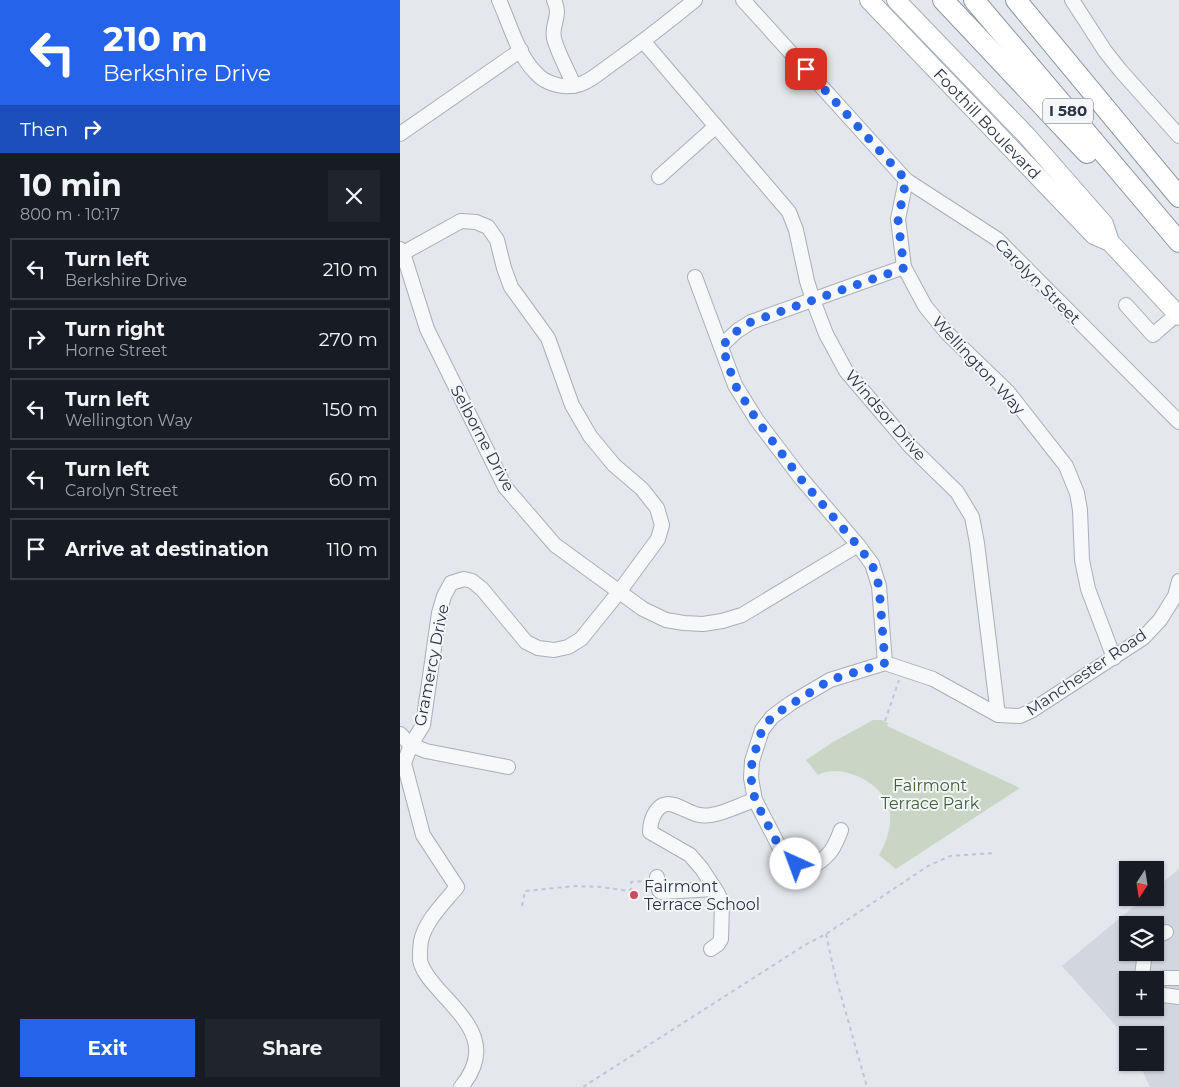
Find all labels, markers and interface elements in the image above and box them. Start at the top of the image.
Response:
text: 210 m [103,17,208,60]
icon: left [20,20,85,85]
pin [785,48,827,90]
icon: arrive [792,55,820,83]
text: Berkshire Drive [103,60,271,87]
street label: Foothill Boulevard [930,65,1044,183]
road number: I 580 [1043,98,1093,124]
icon: right [78,115,106,143]
text: Then [20,118,68,141]
text: 10 min [20,167,122,204]
button: close [328,170,380,222]
text: 800 m · 10:17 [20,205,120,224]
street label: Carolyn Street [991,235,1085,328]
text: Turn left [65,248,150,271]
icon: left [22,255,50,283]
text: 210 m [323,258,378,281]
text: Berkshire Drive [65,271,187,290]
street label: Wellington Way [928,312,1029,419]
text: Turn right [65,318,165,341]
icon: right [22,325,50,353]
text: 270 m [319,328,378,351]
text: Horne Street [65,341,167,360]
street label: Windsor Drive [841,366,930,465]
street label: Selborne Drive [447,382,519,495]
text: Turn left [65,388,150,411]
icon: left [22,395,50,423]
text: 150 m [323,398,378,421]
text: Wellington Way [65,411,192,430]
text: Turn left [65,458,150,481]
icon: left [22,465,50,493]
text: 60 m [329,468,378,491]
text: Carolyn Street [65,481,178,500]
icon: arrive [22,535,50,563]
text: Arrive at destination [65,538,269,561]
text: 110 m [327,538,378,561]
street label: Gramercy Drive [410,602,453,728]
street label: Manchester Road [1023,625,1150,720]
park label: Fairmont Terrace Park [881,776,980,813]
position arrow [769,837,821,889]
north arrow [1119,861,1164,906]
map controls [1119,861,1164,1071]
place label: Fairmont Terrace School [644,877,760,914]
marker: Fairmont Terrace School [628,889,640,901]
button: layers [1119,916,1164,961]
button: + [1119,971,1164,1016]
button: Exit [20,1019,195,1077]
button: Share [205,1019,380,1077]
button: − [1119,1026,1164,1071]

